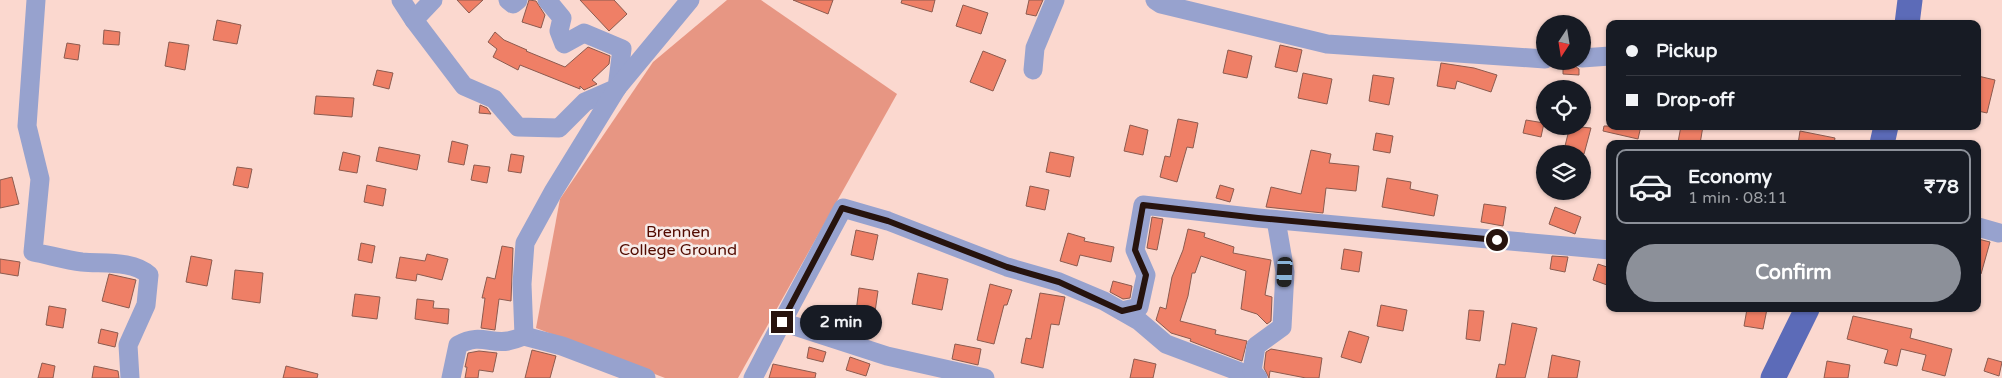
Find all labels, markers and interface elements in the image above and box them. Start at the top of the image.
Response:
north arrow [1536,15,1591,70]
map controls [1536,15,1591,200]
text: Pickup [1656,40,1717,62]
button: locate [1536,80,1591,135]
text: Drop-off [1656,89,1735,111]
button: layers [1536,145,1591,200]
icon: car [1628,164,1673,209]
text: Economy [1688,166,1772,188]
text: ₹78 [1924,176,1959,198]
text: 1 min · 08:11 [1688,188,1787,208]
park label: Brennen College Ground [619,222,737,260]
route start [1486,229,1508,251]
button: Confirm [1626,244,1961,302]
car [1276,257,1293,287]
callout: 2 min [800,304,882,340]
route end [771,311,793,333]
text: 2 min [820,312,862,332]

